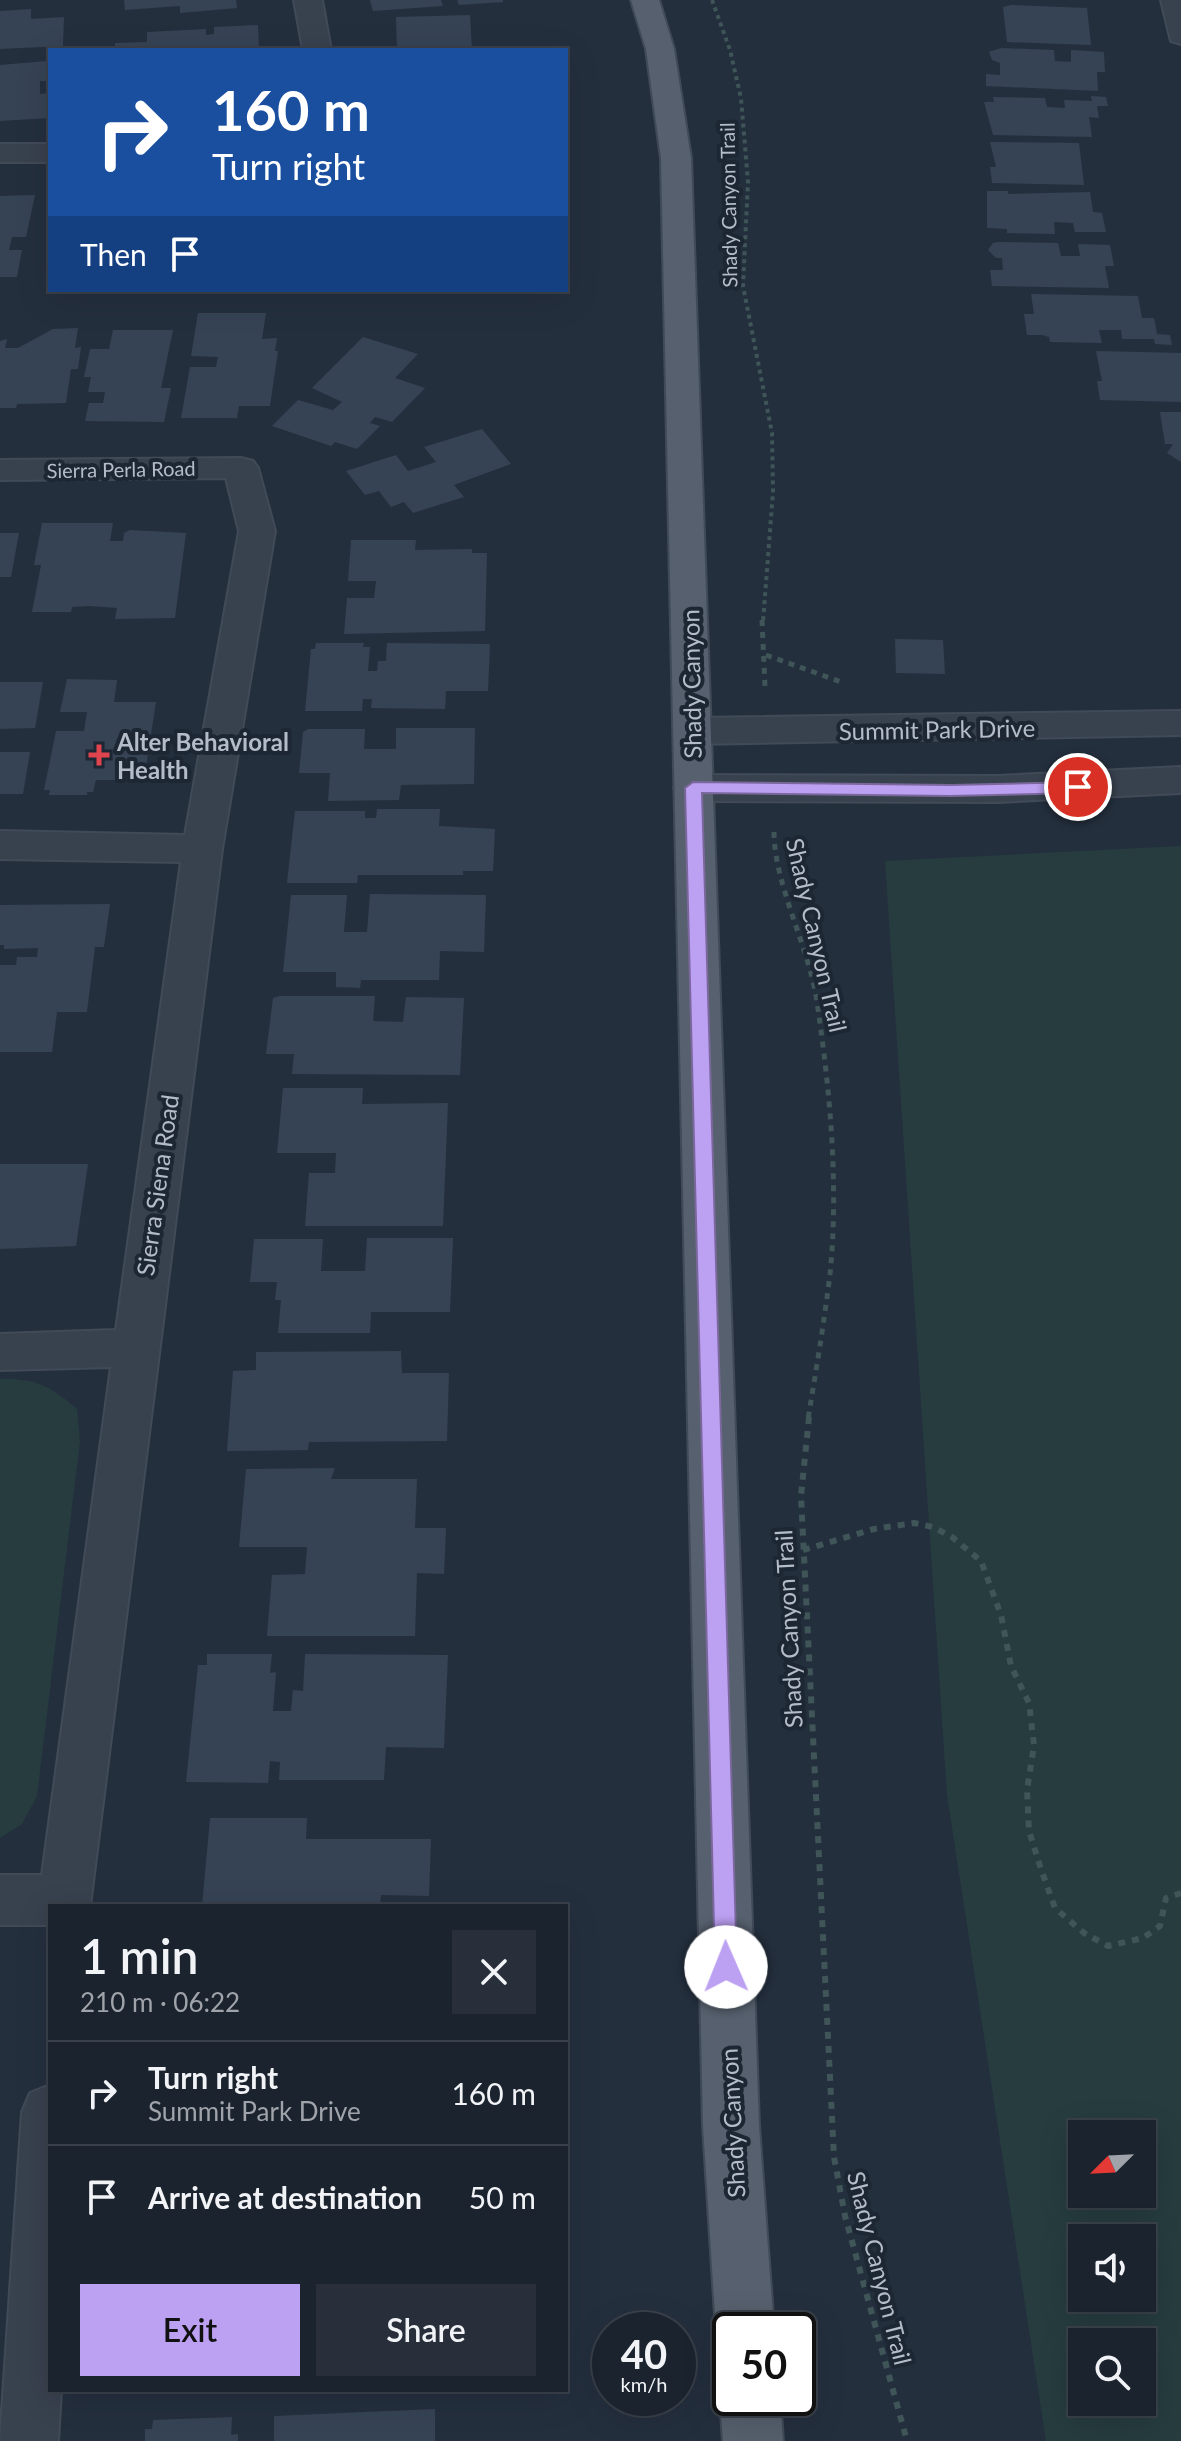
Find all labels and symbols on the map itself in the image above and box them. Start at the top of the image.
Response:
street label: Shady Canyon Trail [715,122,741,288]
street label: Sierra Perla Road [46,456,196,482]
street label: Shady Canyon [675,609,707,759]
street label: Summit Park Drive [839,713,1035,745]
place label: Alter Behavioral Health [116,727,289,784]
marker: Alter Behavioral Health [88,744,110,766]
pin [1044,753,1112,821]
street label: Shady Canyon Trail [781,835,853,1035]
street label: Sierra Siena Road [130,1092,184,1278]
street label: Shady Canyon Trail [768,1529,808,1729]
position arrow [684,1925,768,2009]
street label: Shady Canyon [714,2048,750,2198]
north arrow [1068,2120,1156,2208]
street label: Shady Canyon Trail [842,2168,918,2368]
speed limit sign: 50 [712,2312,816,2416]

